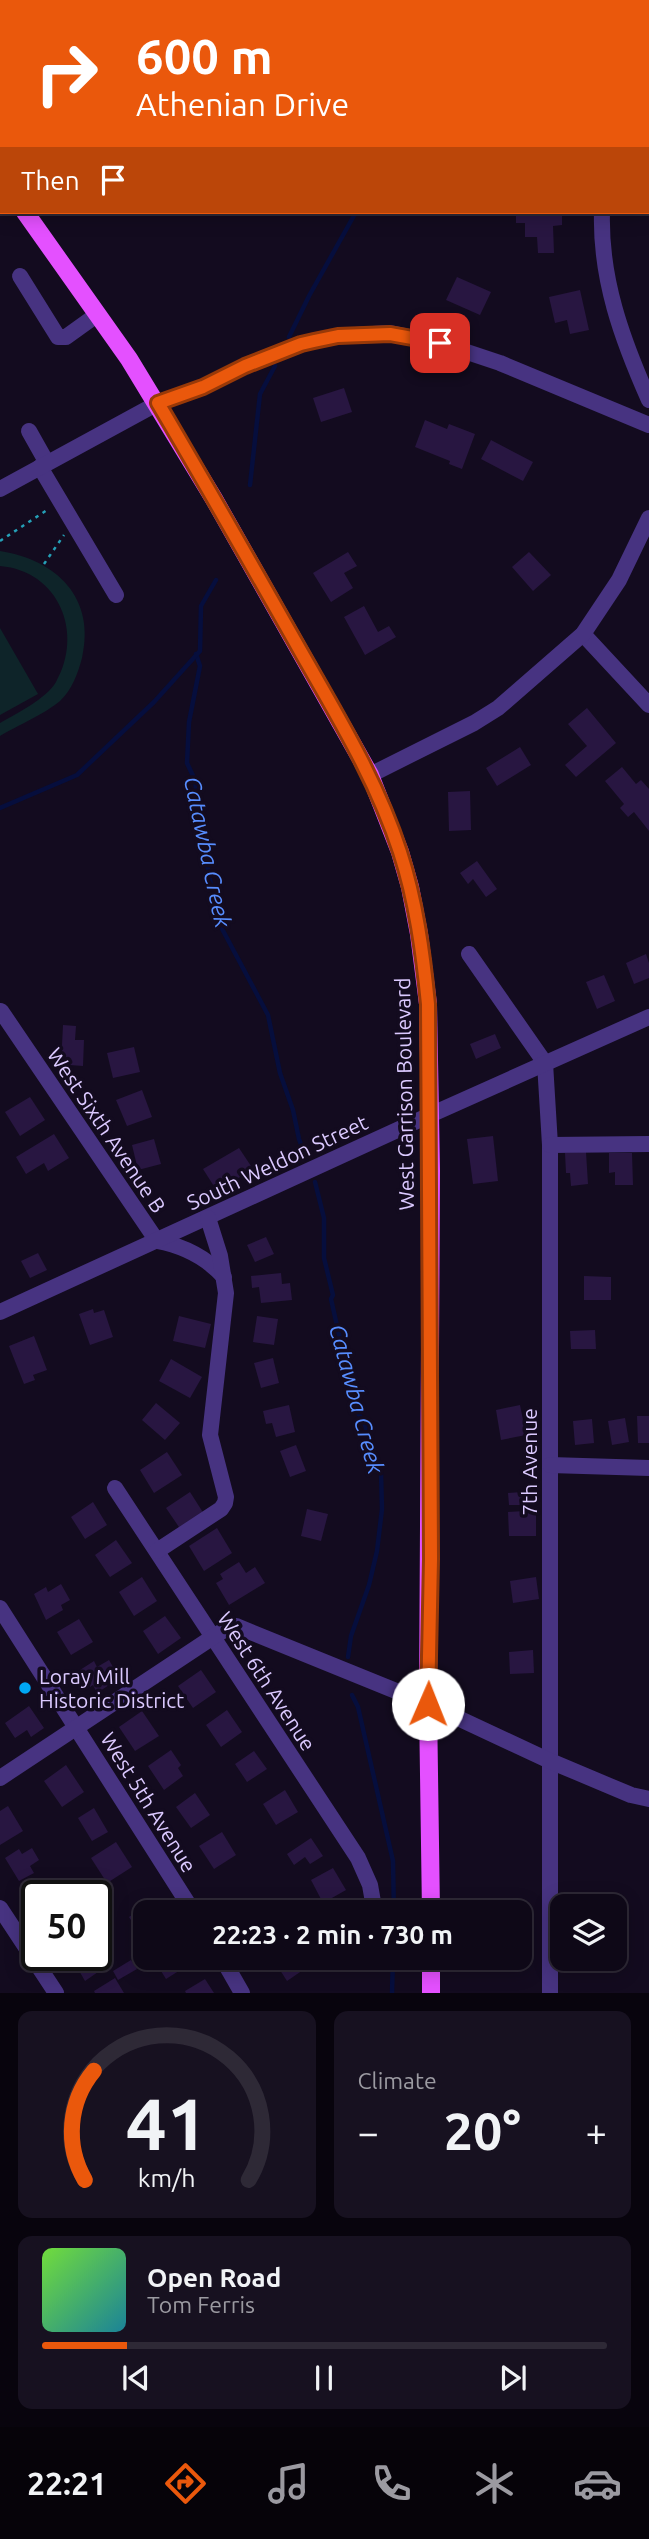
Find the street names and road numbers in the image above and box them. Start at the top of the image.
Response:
street label: West Garrison Boulevard [390,977,418,1211]
street label: West Sixth Avenue B [43,1043,171,1217]
street label: South Weldon Street [183,1110,371,1214]
street label: 7th Avenue [517,1408,541,1516]
street label: West 6th Avenue [213,1607,321,1755]
street label: West 5th Avenue [96,1728,202,1876]

